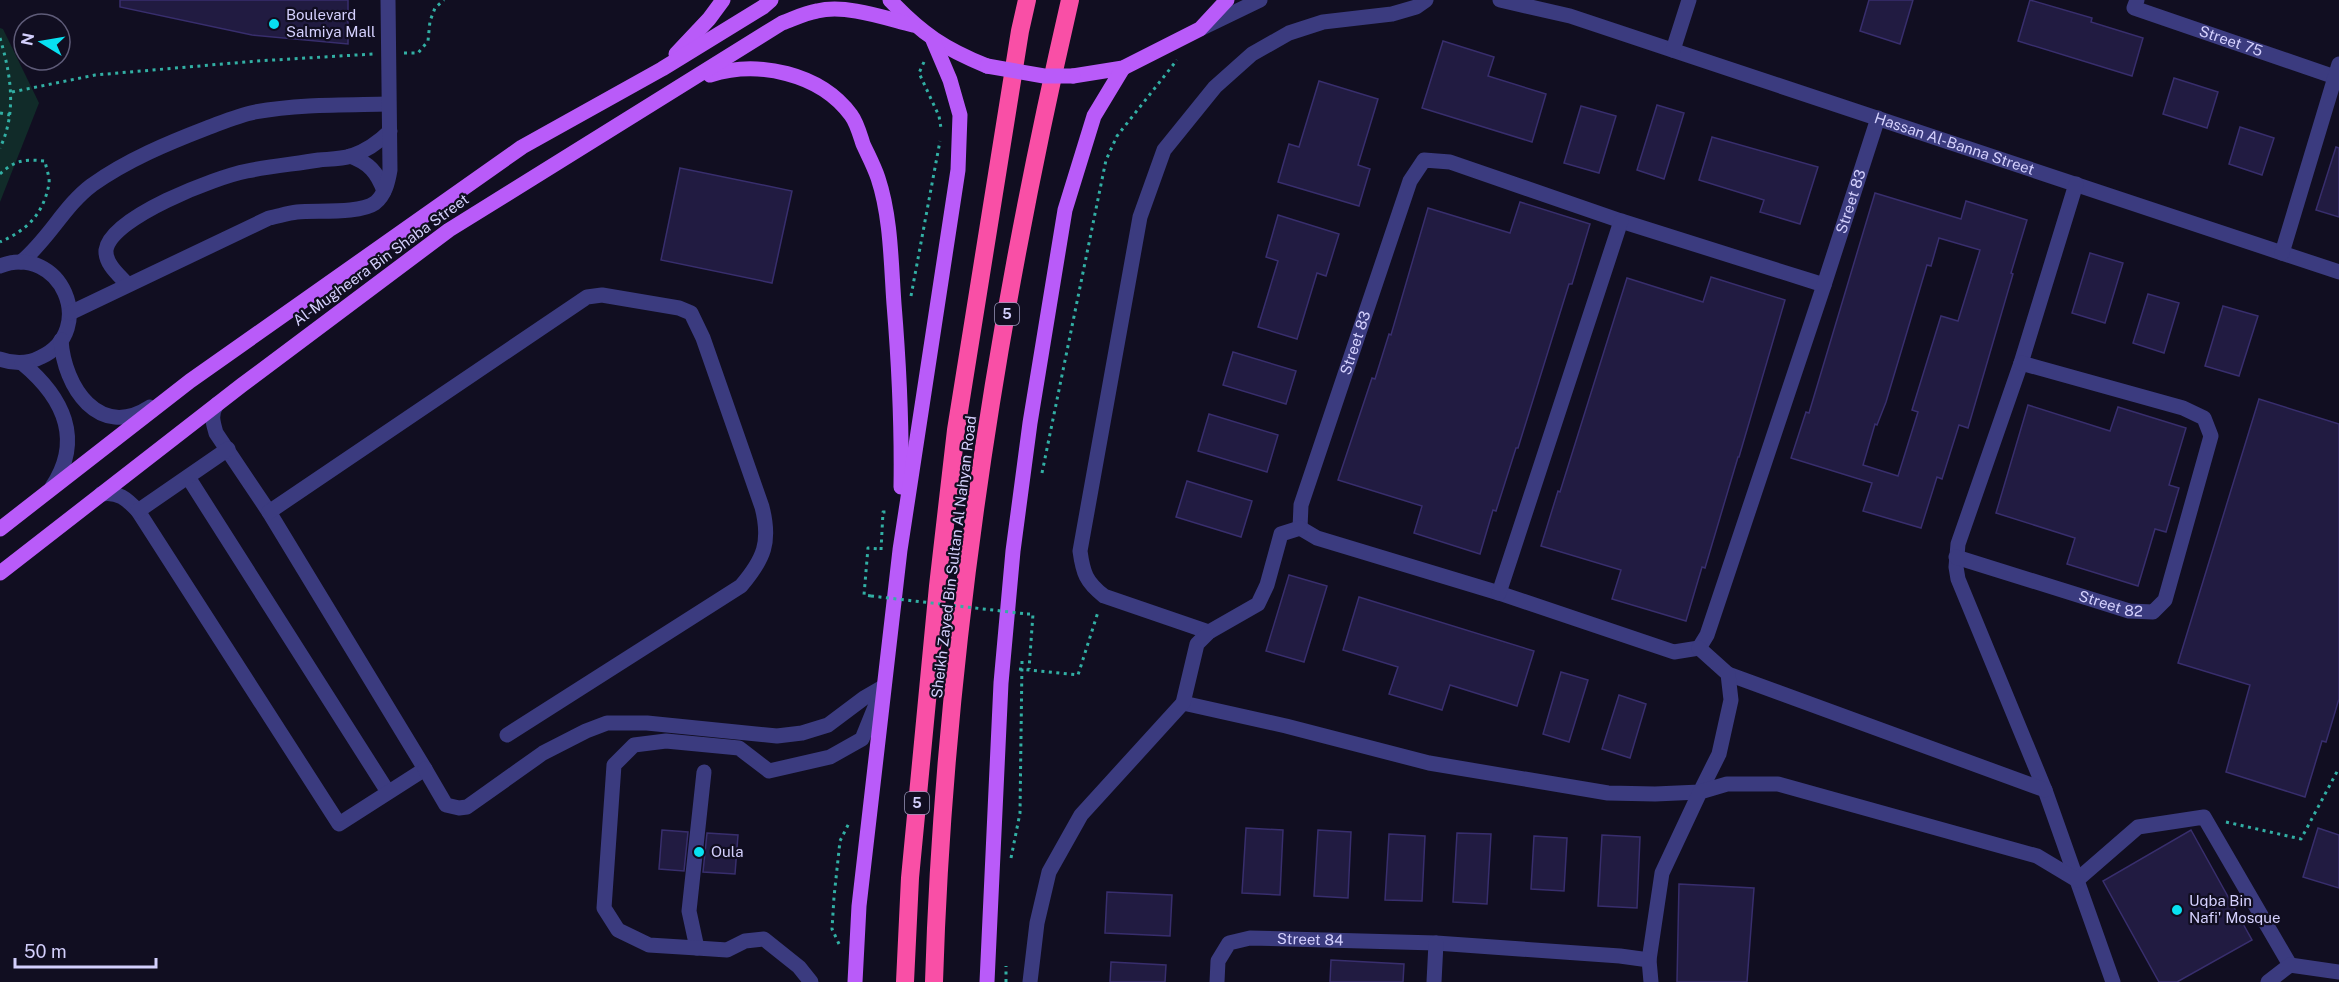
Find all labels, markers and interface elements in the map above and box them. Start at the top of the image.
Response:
place label: Boulevard Salmiya Mall [286,6,376,40]
north arrow [12,12,72,72]
marker: Boulevard Salmiya Mall [267,17,281,31]
street label: Street 75 [2197,22,2265,60]
text: N [17,31,38,47]
street label: Hassan Al-Banna Street [1872,109,2037,178]
street label: Street 83 [1832,167,1869,236]
street label: Al-Mugheera Bin Shaba Street [290,190,472,329]
road number: 5 [995,303,1019,325]
street label: Street 83 [1336,309,1374,377]
street label: Sheikh Zayed Bin Sultan Al Nahyan Road [928,415,979,699]
street label: Street 82 [2077,587,2143,620]
road number: 5 [905,792,929,814]
place label: Oula [711,843,744,860]
marker: Oula [692,845,706,859]
place label: Uqba Bin Nafi' Mosque [2189,892,2280,926]
marker: Uqba Bin Nafi' Mosque [2170,903,2184,917]
street label: Street 84 [1277,930,1344,949]
scale bar [15,931,156,969]
text: 50 m [24,941,67,962]

